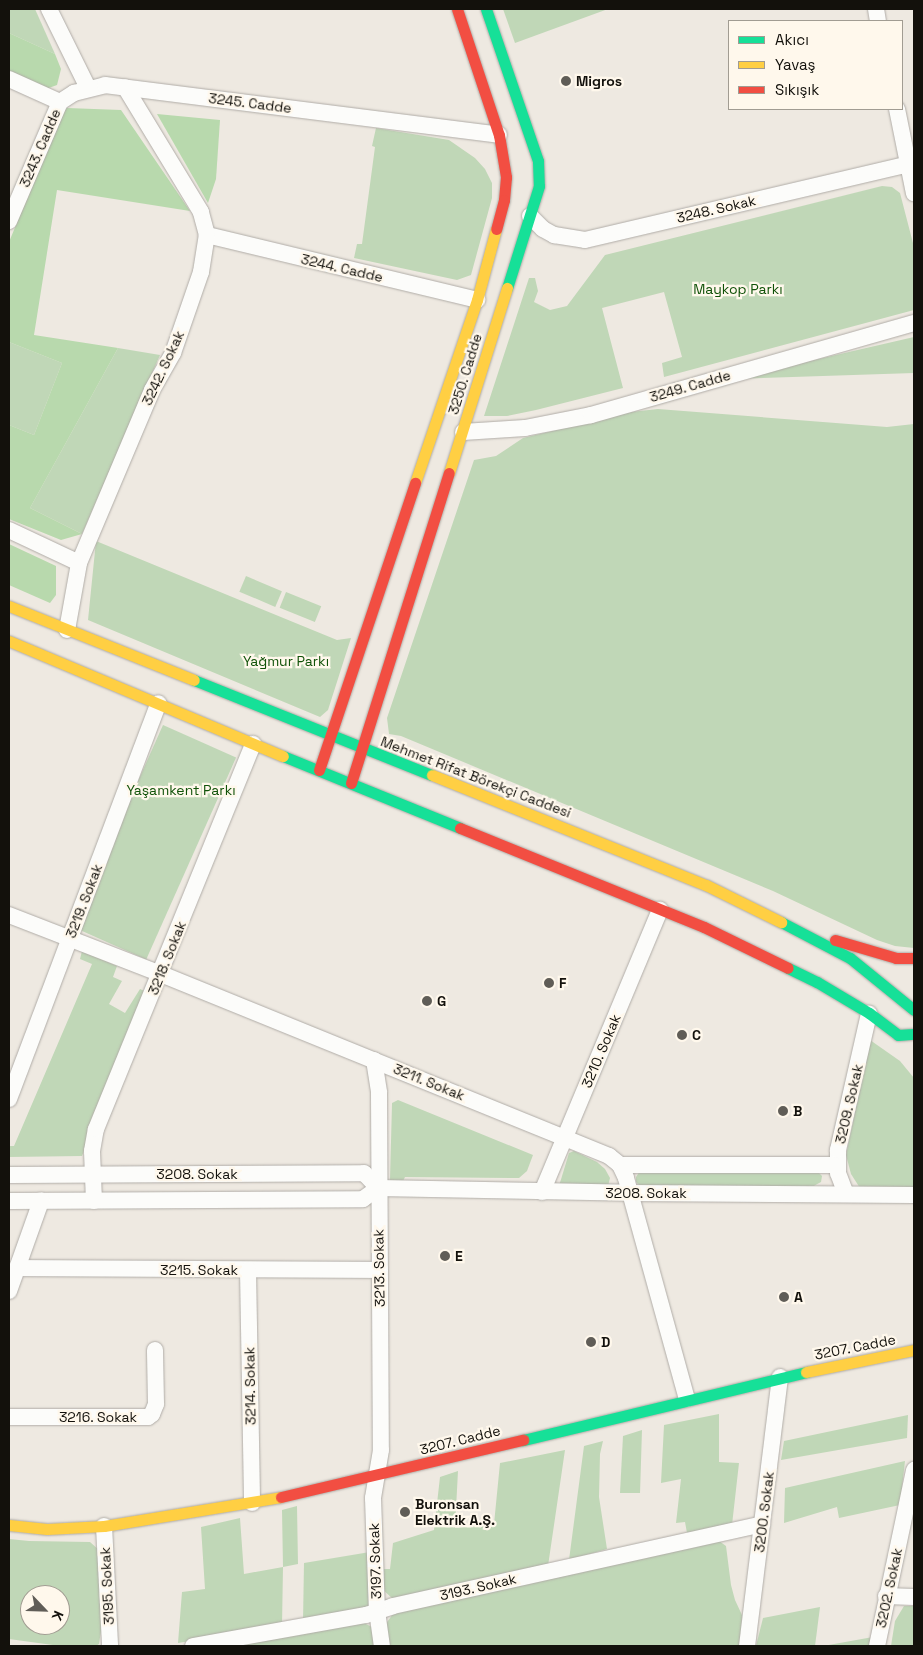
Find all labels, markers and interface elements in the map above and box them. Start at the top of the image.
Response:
legend [728,20,903,110]
text: Akıcı [775,30,809,49]
text: Yavaş [775,55,815,74]
place label: Migros [576,73,622,89]
marker: Migros [560,75,572,87]
text: Sıkışık [775,80,819,99]
street label: 3245. Cadde [207,90,293,116]
street label: 3243. Cadde [16,106,64,190]
street label: 3248. Sokak [675,192,757,226]
street label: 3244. Cadde [299,250,385,286]
park label: Maykop Parkı [693,281,783,297]
street label: 3242. Sokak [138,328,188,408]
street label: 3250. Cadde [445,331,485,417]
street label: 3249. Cadde [647,366,733,406]
park label: Yağmur Parkı [243,653,329,669]
street label: Mehmet Rifat Börekçi Caddesi [378,733,574,821]
park label: Yaşamkent Parkı [126,782,236,798]
street label: 3219. Sokak [62,861,106,941]
street label: 3218. Sokak [144,918,190,998]
place label: F [559,975,566,991]
marker: F [543,977,555,989]
place label: G [437,993,446,1009]
marker: G [421,995,433,1007]
street label: 3210. Sokak [578,1011,624,1091]
place label: C [692,1027,701,1043]
marker: C [676,1029,688,1041]
street label: 3211. Sokak [391,1060,467,1104]
street label: 3209. Sokak [832,1062,866,1146]
place label: B [793,1103,802,1119]
marker: B [777,1105,789,1117]
street label: 3208. Sokak [156,1166,238,1182]
street label: 3208. Sokak [605,1185,687,1201]
street label: 3213. Sokak [370,1229,388,1307]
place label: E [455,1248,463,1264]
marker: E [439,1250,451,1262]
street label: 3215. Sokak [160,1262,238,1278]
place label: A [794,1289,803,1305]
marker: A [778,1291,790,1303]
street label: 3207. Cadde [813,1331,897,1363]
place label: D [601,1334,610,1350]
marker: D [585,1336,597,1348]
street label: 3214. Sokak [241,1346,259,1426]
street label: 3216. Sokak [59,1409,137,1425]
street label: 3207. Cadde [418,1422,502,1458]
street label: 3200. Sokak [751,1470,777,1554]
place label: Buronsan Elektrik A.Ş. [415,1496,495,1528]
marker: Buronsan Elektrik A.Ş. [399,1506,411,1518]
street label: 3197. Sokak [365,1522,385,1600]
street label: 3195. Sokak [97,1546,117,1626]
street label: 3202. Sokak [872,1546,906,1630]
street label: 3193. Sokak [438,1570,518,1604]
north arrow [20,1585,70,1635]
text: K [48,1608,68,1623]

